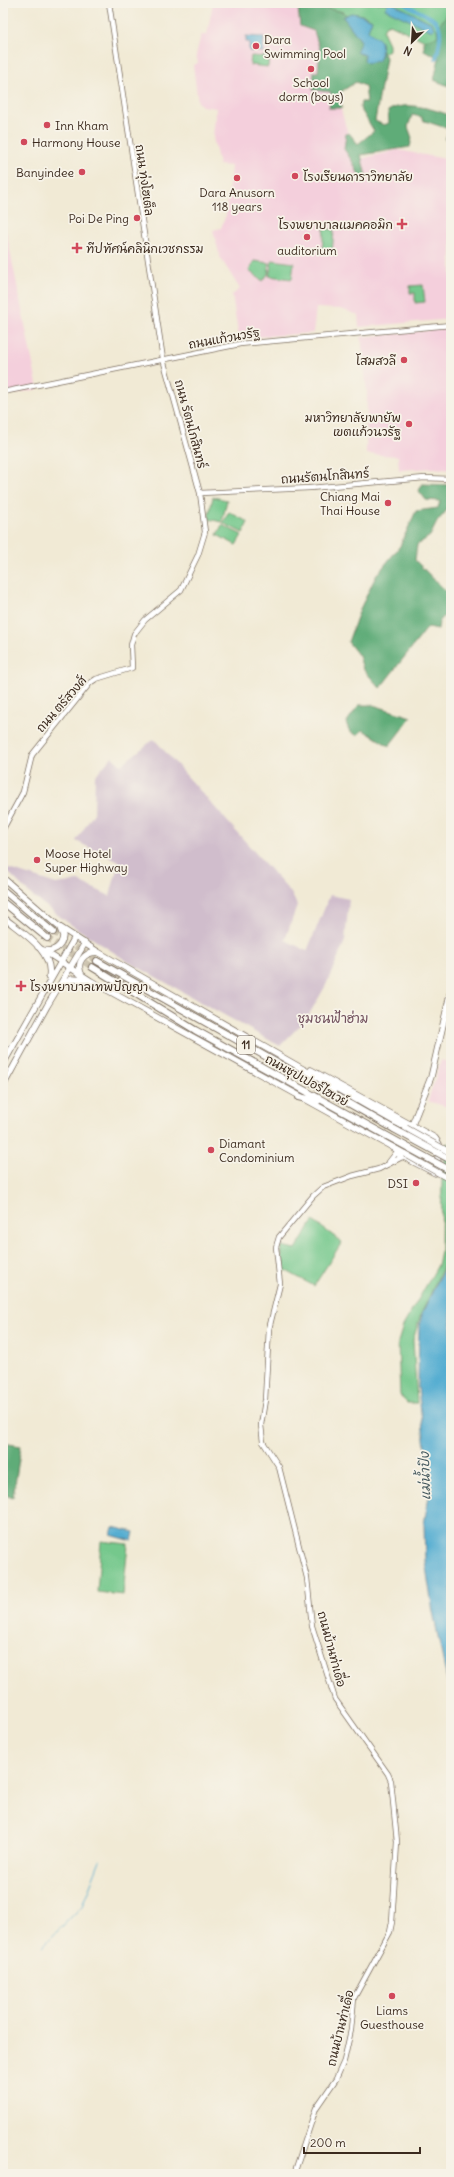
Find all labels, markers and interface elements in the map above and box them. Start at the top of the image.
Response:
north arrow [392,22,432,62]
place label: Dara Swimming Pool [264,32,346,61]
marker: Dara Swimming Pool [251,41,261,51]
text: N [401,43,414,59]
marker: School dorm (boys) [306,64,316,74]
place label: School dorm (boys) [279,75,344,104]
place label: Inn Kham [55,118,109,133]
marker: Inn Kham [42,120,52,130]
place label: Harmony House [32,135,121,150]
marker: Harmony House [19,137,29,147]
street label: ถนน ทุ่งโฮเต็ล [131,143,157,217]
place label: Banyindee [16,165,74,180]
marker: Banyindee [77,167,87,177]
place label: โรงเรียนดาราวิทยาลัย [303,169,413,184]
marker: โรงเรียนดาราวิทยาลัย [290,171,300,181]
marker: Dara Anusorn 118 years [232,173,242,183]
place label: Dara Anusorn 118 years [199,185,275,214]
place label: Poi De Ping [68,211,129,226]
marker: Poi De Ping [132,213,142,223]
place label: โรงพยาบาลแมคคอมิก [278,217,393,232]
marker: โรงพยาบาลแมคคอมิก [396,218,408,230]
marker: auditorium [302,232,312,242]
place label: ทีปทัศน์คลินิกเวชกรรม [86,241,204,256]
marker: ทีปทัศน์คลินิกเวชกรรม [71,242,83,254]
place label: auditorium [277,243,337,258]
street label: ถนนแก้วนวรัฐ [187,324,261,353]
place label: โสมสวลี [356,353,396,368]
marker: โสมสวลี [399,355,409,365]
street label: ถนน รัตนโกสินทร์ [172,378,210,471]
place label: มหาวิทยาลัยพายัพ เขตแก้วนวรัฐ [305,410,401,440]
marker: มหาวิทยาลัยพายัพ เขตแก้วนวรัฐ [404,419,414,429]
street label: ถนนรัตนโกสินทร์ [280,465,370,487]
place label: Chiang Mai Thai House [320,489,380,518]
marker: Chiang Mai Thai House [383,498,393,508]
street label: ถนน ตรัสวงศ์ [33,672,90,735]
place label: Moose Hotel Super Highway [45,846,128,875]
marker: Moose Hotel Super Highway [32,855,42,865]
place label: โรงพยาบาลเทพปัญญา [30,979,148,994]
marker: โรงพยาบาลเทพปัญญา [15,980,27,992]
district label: ชุมชนฟ้าฮ่าม [298,1010,369,1028]
road number: 11 [237,1036,255,1054]
street label: ถนนซุปเปอร์ไฮเวย์ [262,1051,351,1111]
place label: Diamant Condominium [219,1136,295,1165]
marker: Diamant Condominium [206,1145,216,1155]
place label: DSI [388,1176,408,1191]
marker: DSI [411,1178,421,1188]
water label: แม่น้ำปิง [412,1450,434,1501]
street label: ถนนบ้านท่าเดื่อ [315,1609,352,1689]
street label: ถนนบ้านท่าเดื่อ [320,1988,357,2068]
marker: Liams Guesthouse [387,1991,397,2001]
place label: Liams Guesthouse [360,2003,424,2032]
scale bar [304,2129,420,2155]
text: 200 m [310,2135,346,2150]

